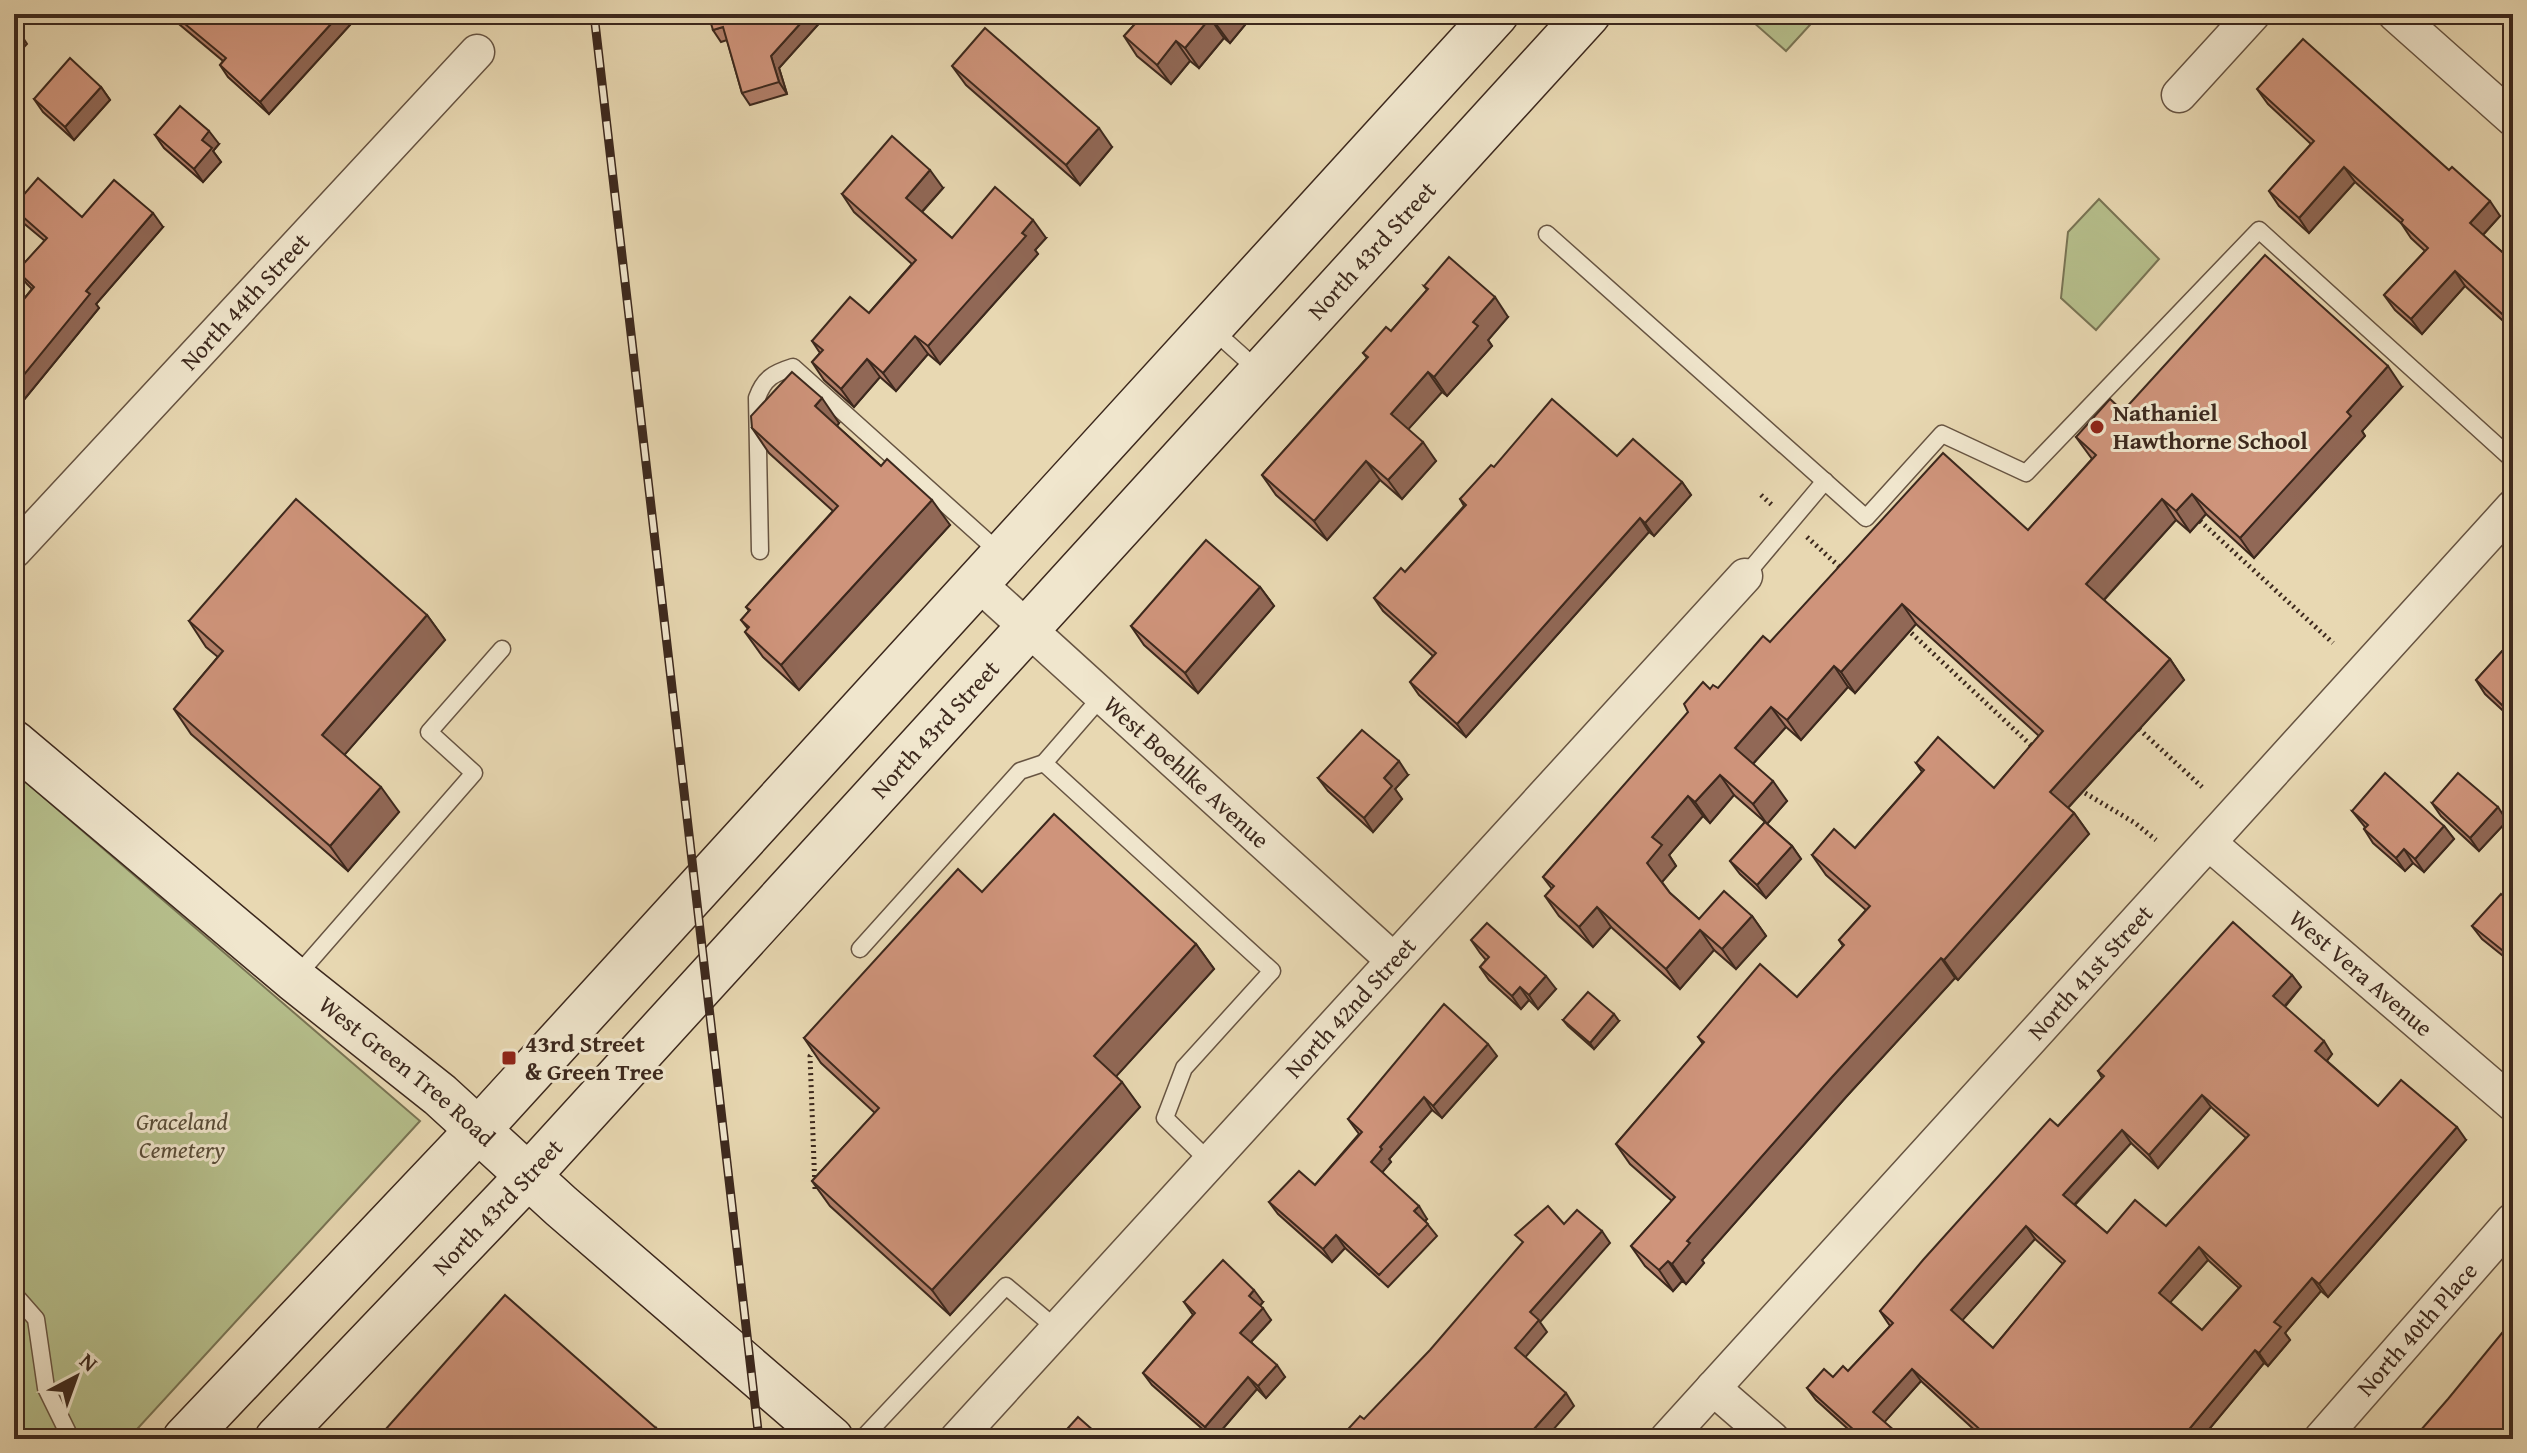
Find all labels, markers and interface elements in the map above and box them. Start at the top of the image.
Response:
street label: North 43rd Street [1299,173,1445,327]
street label: North 44th Street [172,225,318,378]
place label: Nathaniel Hawthorne School [2113,395,2308,458]
marker: Nathaniel Hawthorne School [2088,418,2106,436]
street label: North 43rd Street [863,652,1008,806]
street label: West Boehlke Avenue [1096,687,1277,857]
street label: North 41st Street [2019,896,2161,1048]
street label: West Vera Avenue [2282,901,2441,1045]
street label: North 42nd Street [1277,929,1425,1086]
street label: West Green Tree Road [311,987,503,1155]
place label: 43rd Street & Green Tree [525,1026,664,1089]
marker: 43rd Street & Green Tree [500,1049,518,1067]
park label: Graceland Cemetery [136,1104,228,1167]
street label: North 43rd Street [424,1130,571,1283]
street label: North 40th Place [2348,1254,2486,1404]
north arrow [36,1337,116,1417]
text: N [73,1345,105,1379]

